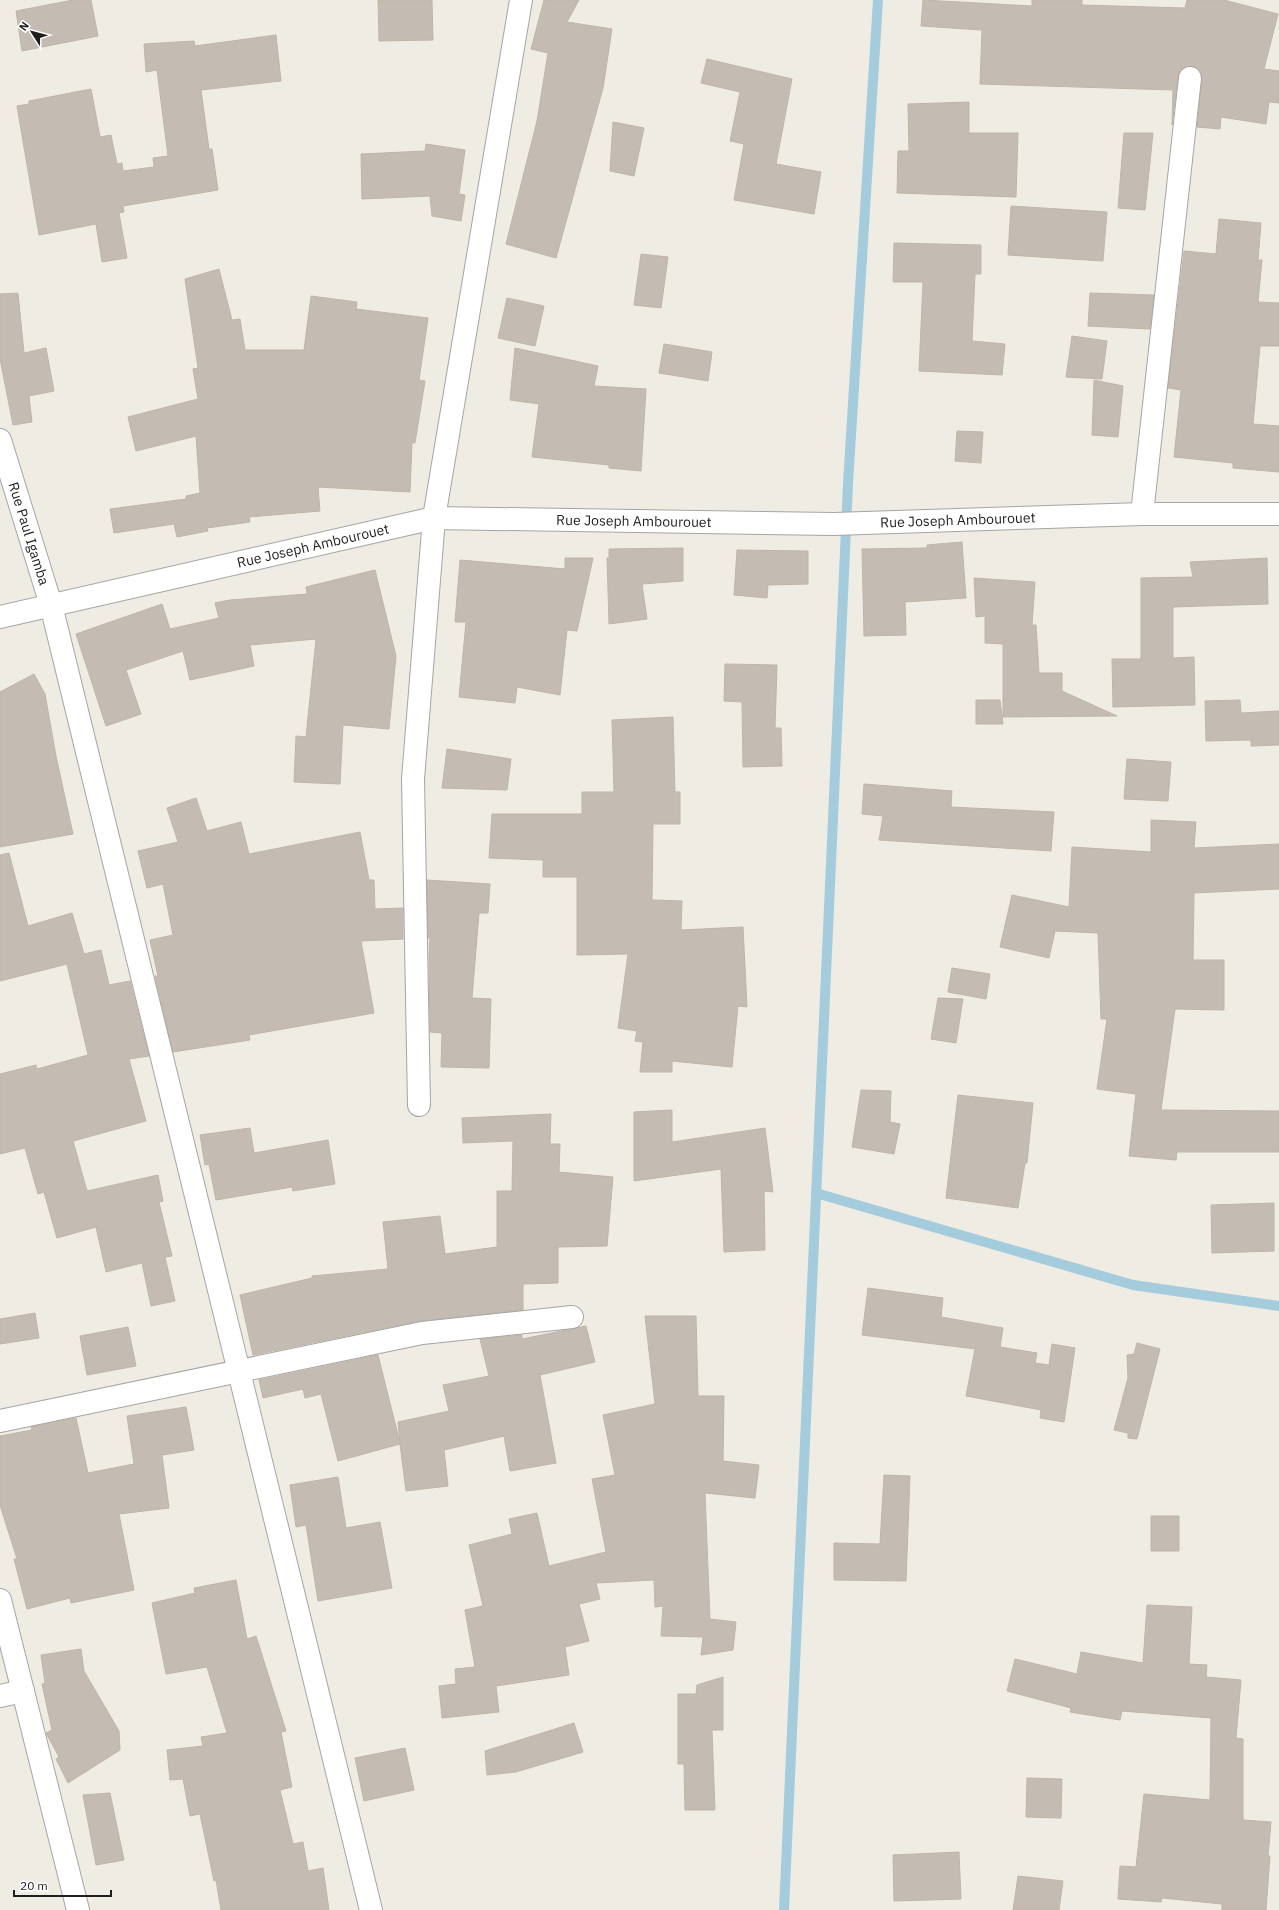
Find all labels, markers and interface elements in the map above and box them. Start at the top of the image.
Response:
north arrow [12,12,52,52]
text: N [16,19,32,33]
street label: Rue Paul Igamba [5,480,54,588]
street label: Rue Joseph Ambourouet [880,508,1036,531]
street label: Rue Joseph Ambourouet [556,511,712,531]
street label: Rue Joseph Ambourouet [235,520,391,572]
scale bar [14,1872,111,1898]
text: 20 m [20,1878,48,1893]

